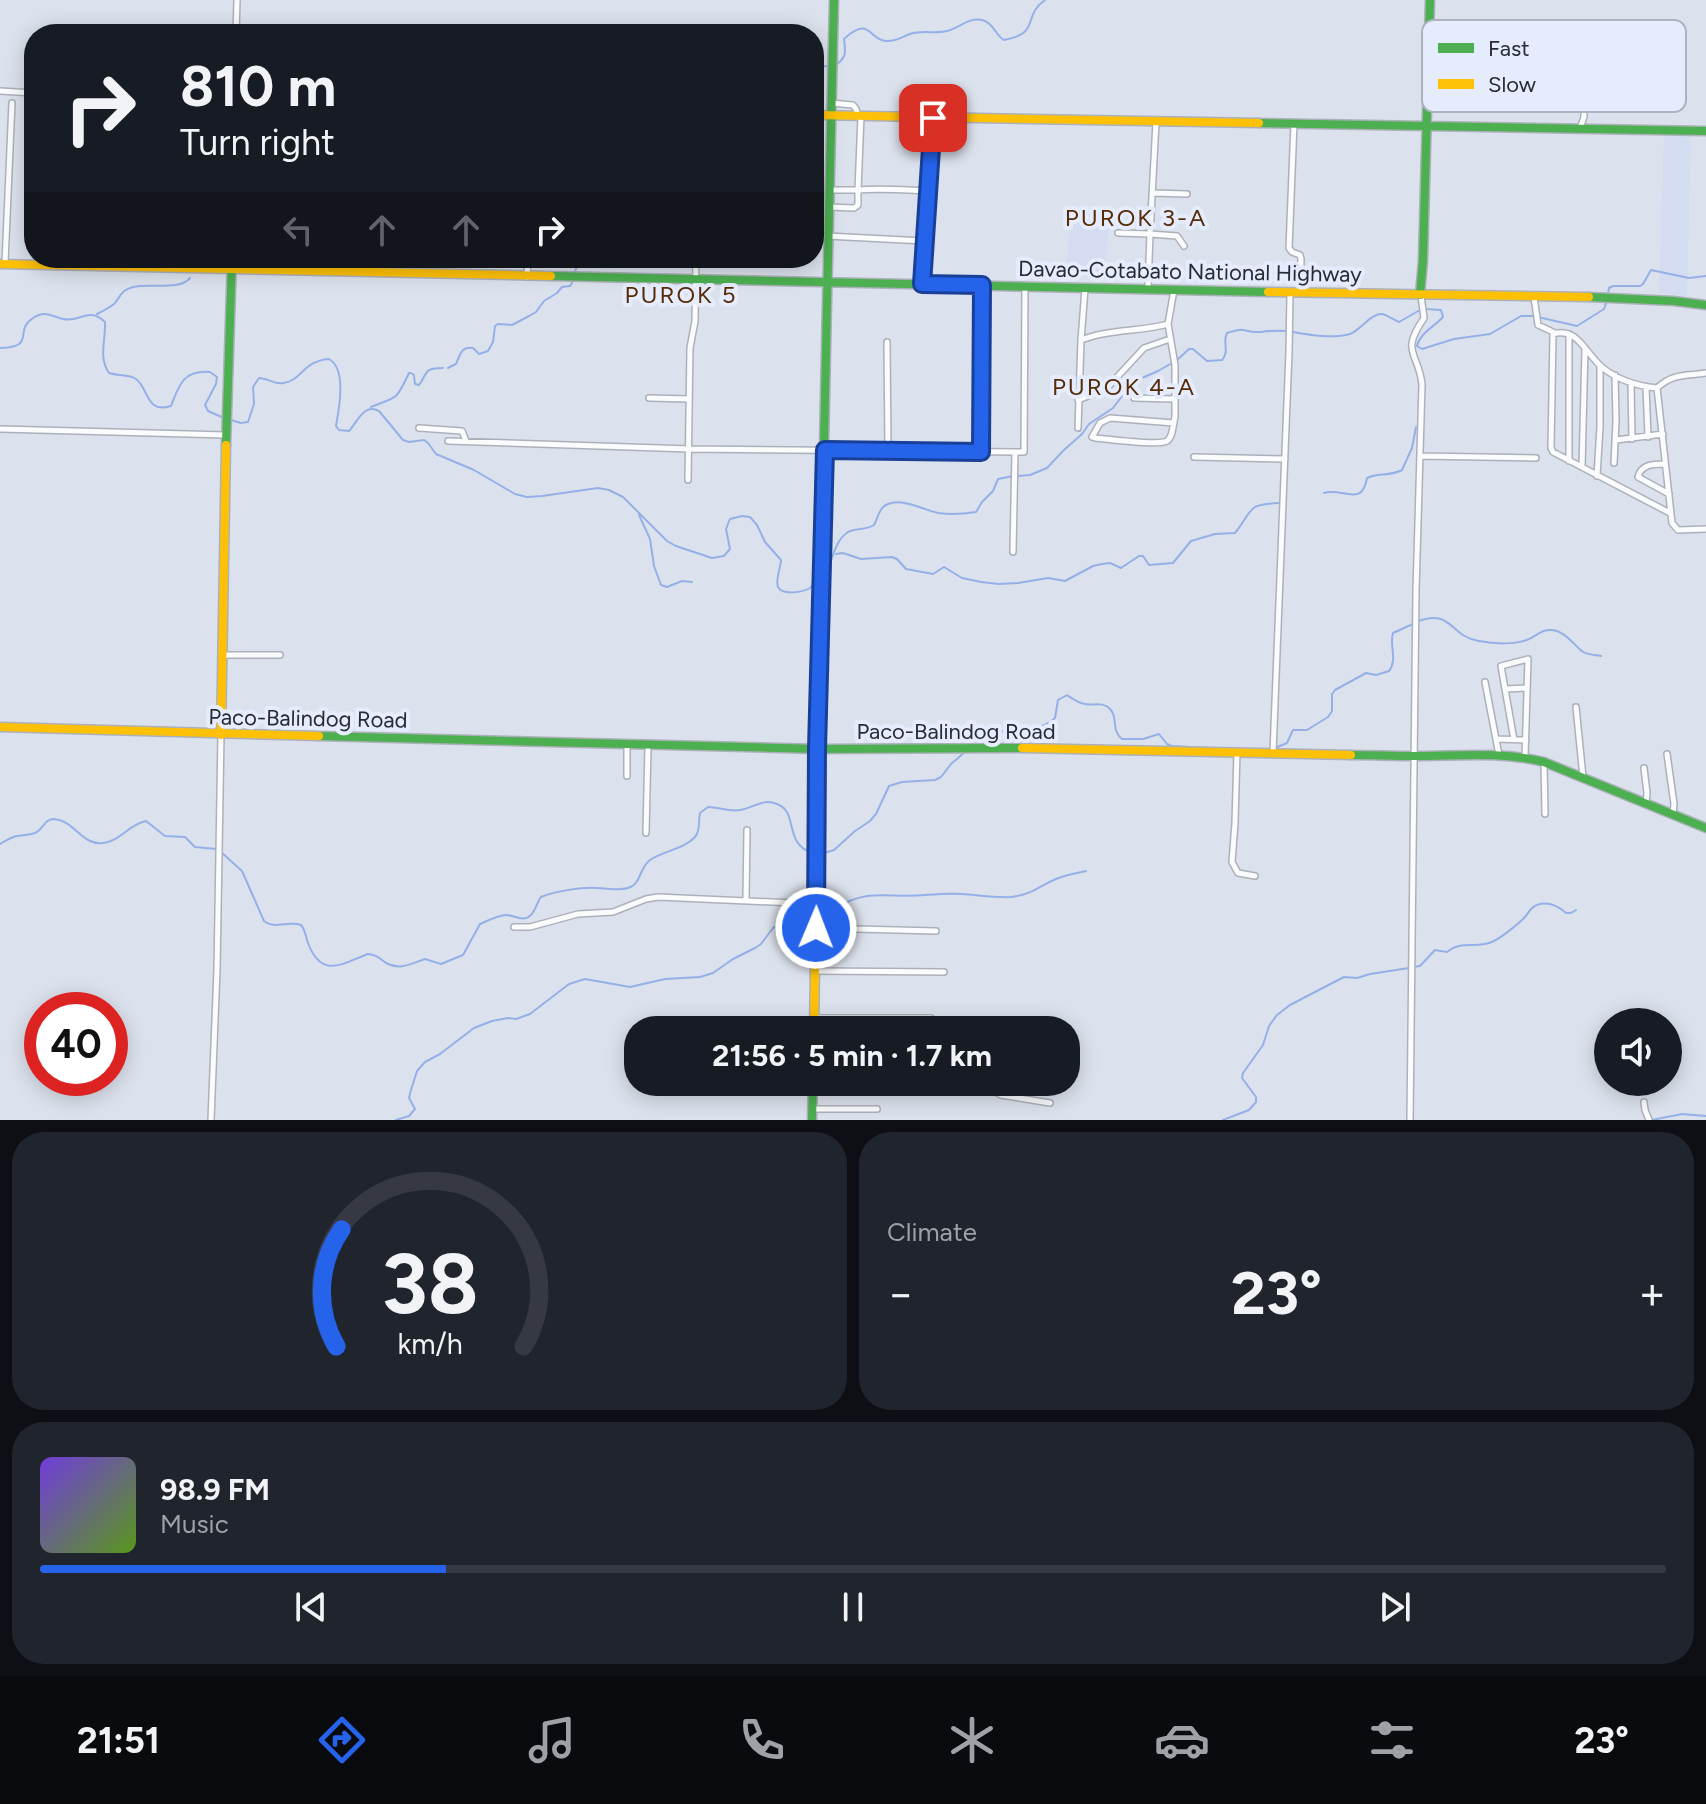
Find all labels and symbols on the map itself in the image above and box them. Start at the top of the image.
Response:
legend [1422,20,1686,112]
text: Fast [1488,35,1530,62]
text: Slow [1488,71,1537,98]
pin [899,84,967,152]
district label: PUROK 3-A [1065,203,1207,232]
street label: Davao-Cotabato National Highway [1018,255,1362,288]
district label: PUROK 5 [625,280,737,309]
district label: PUROK 4-A [1052,372,1196,401]
street label: Paco-Balindog Road [208,703,408,734]
street label: Paco-Balindog Road [856,718,1056,745]
position arrow [774,886,858,970]
speed limit sign: 40 [24,992,128,1096]

